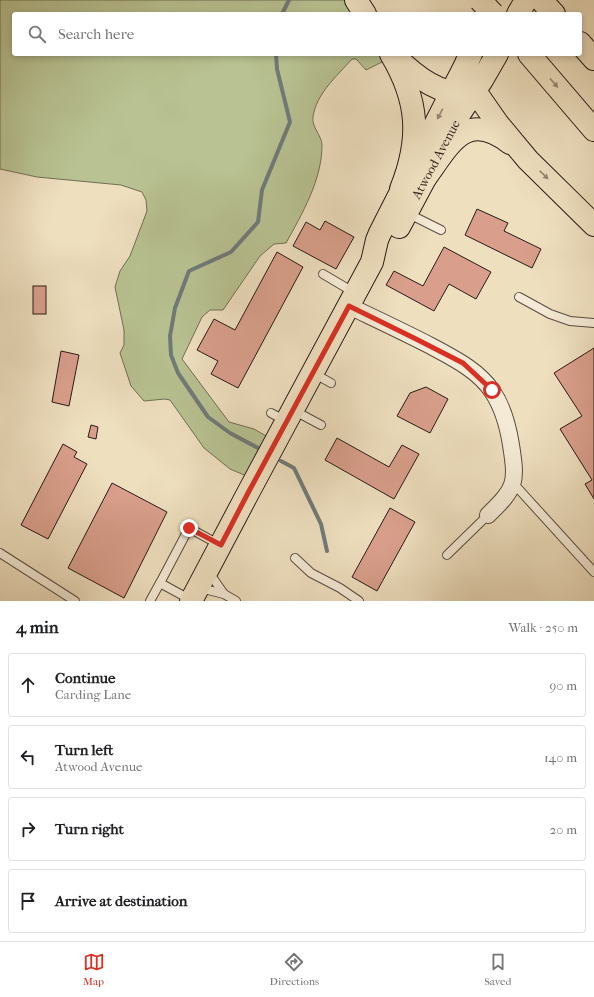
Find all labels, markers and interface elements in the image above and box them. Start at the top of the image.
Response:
search box [12,12,582,56]
icon: search [26,23,48,45]
text: Search here [58,25,134,43]
one-way arrow [550,78,559,89]
one-way arrow [437,108,443,119]
street label: Atwood Avenue [408,117,463,202]
one-way arrow [539,170,549,180]
route start [483,381,501,399]
route end [180,519,198,537]
text: 4 min [16,617,59,637]
text: Walk · 250 m [509,620,578,635]
text: Continue [55,669,115,687]
icon: ahead [17,674,39,696]
text: 90 m [549,678,577,693]
text: Carding Lane [55,687,131,702]
text: Turn left [55,741,113,759]
icon: left [17,746,39,768]
text: 140 m [544,750,577,765]
text: Atwood Avenue [55,759,142,774]
icon: right [17,818,39,840]
text: Turn right [55,820,124,838]
text: 20 m [550,822,577,837]
icon: arrive [17,890,39,912]
text: Arrive at destination [55,892,187,910]
tab: Map [83,951,105,988]
tab: Directions [270,951,319,988]
tab: Saved [484,951,511,988]

